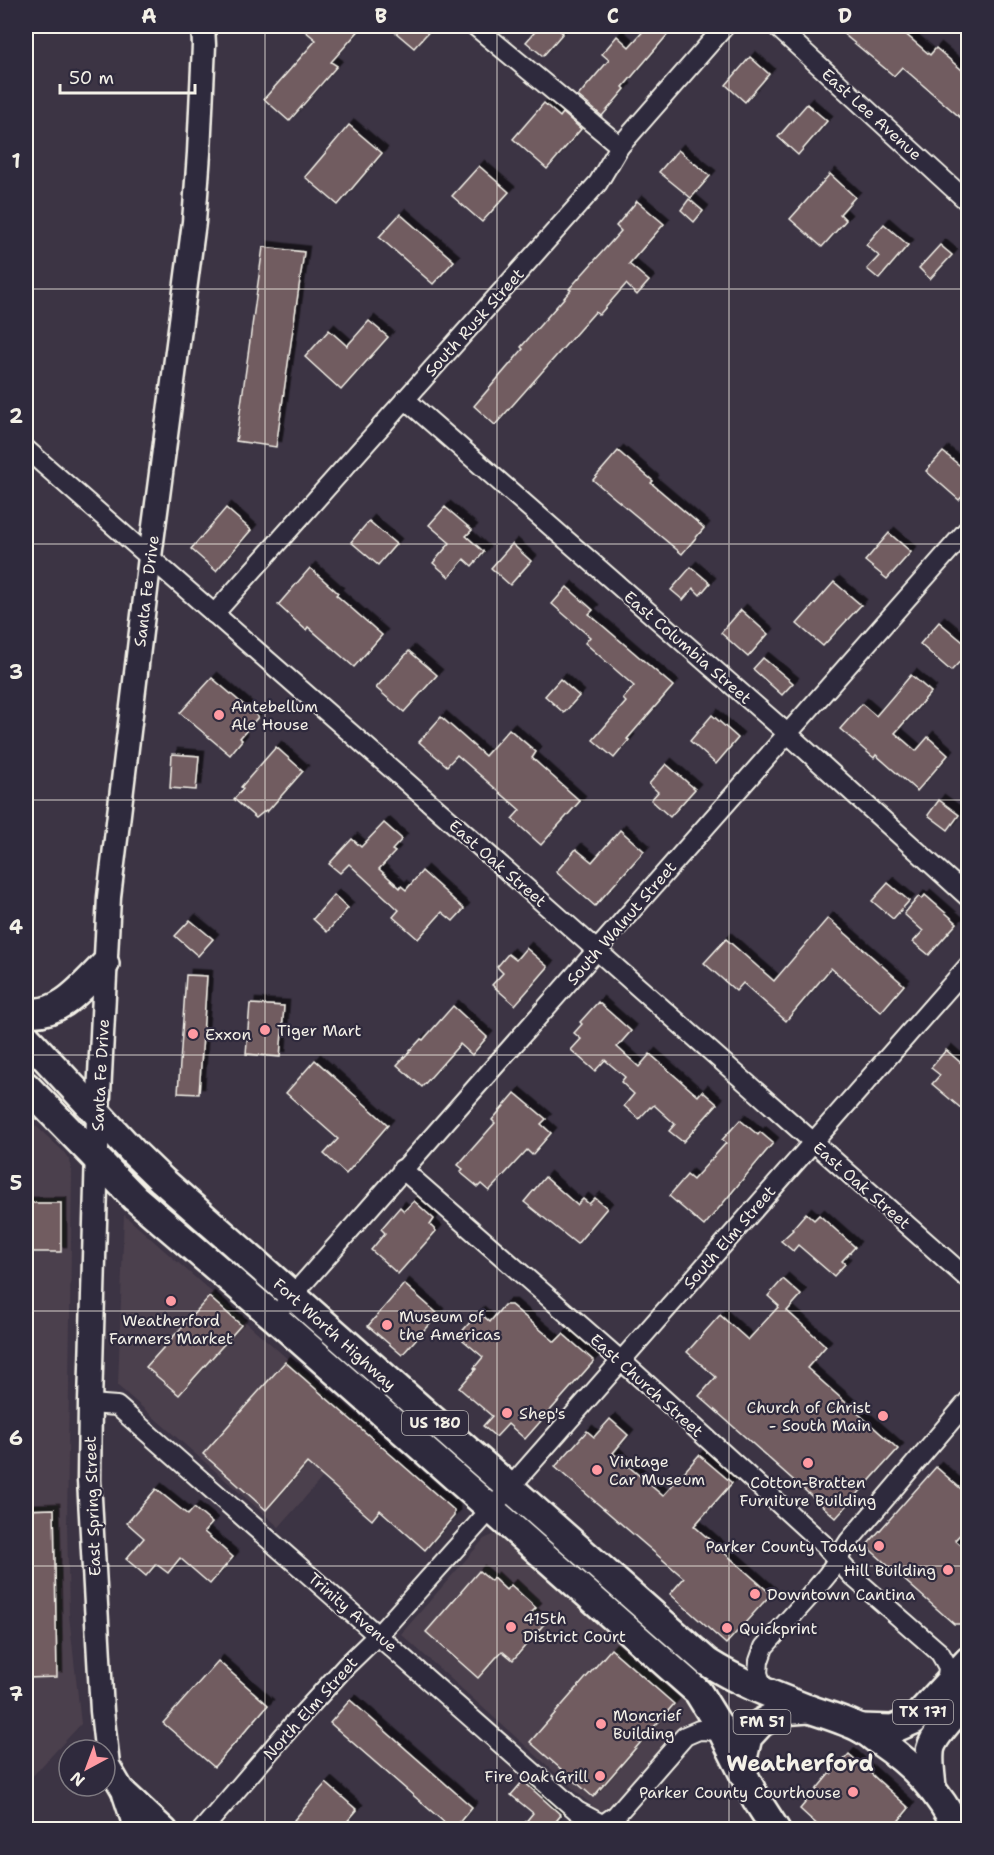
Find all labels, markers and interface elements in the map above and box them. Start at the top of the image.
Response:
text: A [141,3,157,29]
text: B [375,3,387,29]
text: C [607,3,619,29]
text: D [838,3,852,29]
scale bar [60,57,195,95]
street label: East Lee Avenue [817,64,926,165]
text: 50 m [69,66,114,90]
text: 1 [11,148,21,174]
street label: South Rusk Street [420,264,529,381]
text: 2 [9,403,23,429]
street label: Santa Fe Drive [129,534,164,648]
street label: East Columbia Street [620,586,756,709]
text: 3 [9,659,23,685]
place label: Antebellum Ale House [231,696,318,735]
marker: Antebellum Ale House [212,708,226,722]
street label: East Oak Street [444,815,551,912]
street label: South Walnut Street [562,857,681,990]
text: 4 [9,914,23,940]
street label: Santa Fe Drive [87,1018,114,1132]
place label: Tiger Mart [277,1020,362,1041]
marker: Tiger Mart [258,1023,272,1037]
place label: Exxon [205,1024,251,1045]
marker: Exxon [186,1027,200,1041]
street label: East Oak Street [808,1137,915,1234]
text: 5 [10,1170,22,1196]
street label: South Elm Street [679,1181,780,1294]
street label: Fort Worth Highway [269,1273,401,1395]
marker: Weatherford Farmers Market [164,1294,178,1308]
place label: Museum of the Americas [399,1306,501,1345]
place label: Weatherford Farmers Market [109,1310,233,1349]
marker: Museum of the Americas [380,1318,394,1332]
street label: East Church Street [586,1329,708,1442]
place label: Church of Christ - South Main [747,1397,871,1436]
place label: Shep's [519,1403,566,1424]
marker: Shep's [500,1406,514,1420]
marker: Church of Christ - South Main [876,1409,890,1423]
road number: US 180 [402,1411,468,1435]
text: 6 [9,1425,23,1451]
street label: East Spring Street [80,1435,105,1576]
place label: Vintage Car Museum [609,1451,705,1490]
marker: Cotton-Bratten Furniture Building [801,1456,815,1470]
marker: Vintage Car Museum [590,1463,604,1477]
place label: Cotton-Bratten Furniture Building [740,1472,877,1511]
place label: Parker County Today [705,1536,867,1557]
marker: Parker County Today [872,1539,886,1553]
place label: Hill Building [844,1560,936,1581]
marker: Hill Building [941,1563,955,1577]
street label: Trinity Avenue [304,1568,402,1657]
place label: Downtown Cantina [767,1584,915,1605]
marker: Downtown Cantina [748,1587,762,1601]
place label: 415th District Court [523,1608,626,1647]
place label: Quickprint [739,1618,818,1639]
marker: 415th District Court [504,1620,518,1634]
marker: Quickprint [720,1621,734,1635]
street label: North Elm Street [259,1652,362,1764]
text: 7 [9,1681,23,1707]
road number: TX 171 [893,1700,953,1724]
place label: Moncrief Building [613,1705,683,1744]
road number: FM 51 [734,1710,790,1734]
marker: Moncrief Building [594,1717,608,1731]
north arrow [57,1738,117,1798]
district label: Weatherford [726,1749,874,1778]
place label: Fire Oak Grill [485,1766,588,1787]
text: N [66,1767,89,1791]
marker: Fire Oak Grill [593,1769,607,1783]
place label: Parker County Courthouse [639,1782,841,1803]
marker: Parker County Courthouse [846,1785,860,1799]

